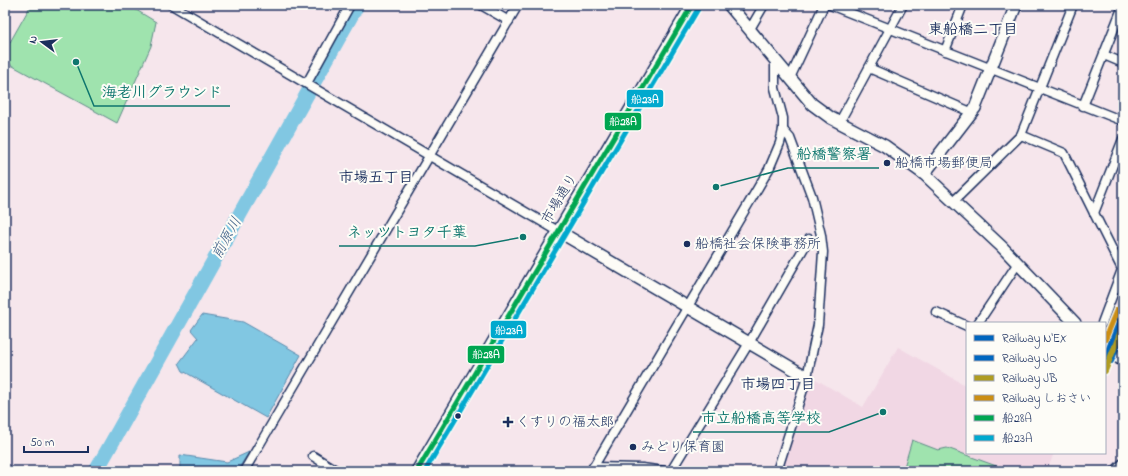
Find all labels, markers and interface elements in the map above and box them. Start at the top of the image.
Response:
district label: 東船橋二丁目 [928,19,1018,41]
north arrow [22,22,62,62]
text: N [25,34,42,45]
callout: 海老川グラウンド [94,79,230,106]
text: 海老川グラウンド [102,82,222,104]
line badge: 船23A [626,89,664,108]
text: 船23A [631,92,659,108]
line badge: 船28A [604,112,642,131]
text: 船28A [609,114,637,130]
callout: 船橋警察署 [788,141,879,168]
text: 船橋警察署 [796,144,872,166]
place label: 船橋市場郵便局 [895,153,993,174]
marker: 船橋市場郵便局 [882,158,892,168]
district label: 市場五丁目 [338,167,414,189]
street label: 市場通り [537,170,583,228]
water label: 前原川 [206,213,248,263]
callout: ネッツトヨタ千葉 [339,219,475,246]
text: ネッツトヨタ千葉 [347,222,467,244]
place label: 船橋社会保険事務所 [695,234,821,255]
marker: 船橋社会保険事務所 [682,239,692,249]
line badge: 船23A [490,320,527,339]
legend [966,322,1106,454]
text: 船23A [495,323,523,339]
text: Railway N'EX [1002,330,1067,349]
line badge: 船28A [467,345,505,364]
text: 船28A [472,347,500,363]
text: Railway JO [1002,350,1057,369]
text: Railway JB [1002,370,1057,389]
district label: 市場四丁目 [740,374,816,396]
text: Railway しおさい [1002,390,1091,409]
callout: 市立船橋高等学校 [693,405,829,432]
text: 市立船橋高等学校 [701,408,821,430]
text: 船28A [1002,410,1032,428]
unlabelled marker [453,411,463,421]
place label: くすりの福太郎 [516,412,614,433]
marker: くすりの福太郎 [503,417,513,427]
scale bar [24,428,88,454]
text: 船23A [1002,430,1032,448]
text: 50 m [30,434,54,452]
place label: みどり保育園 [641,437,725,458]
marker: みどり保育園 [628,442,638,452]

